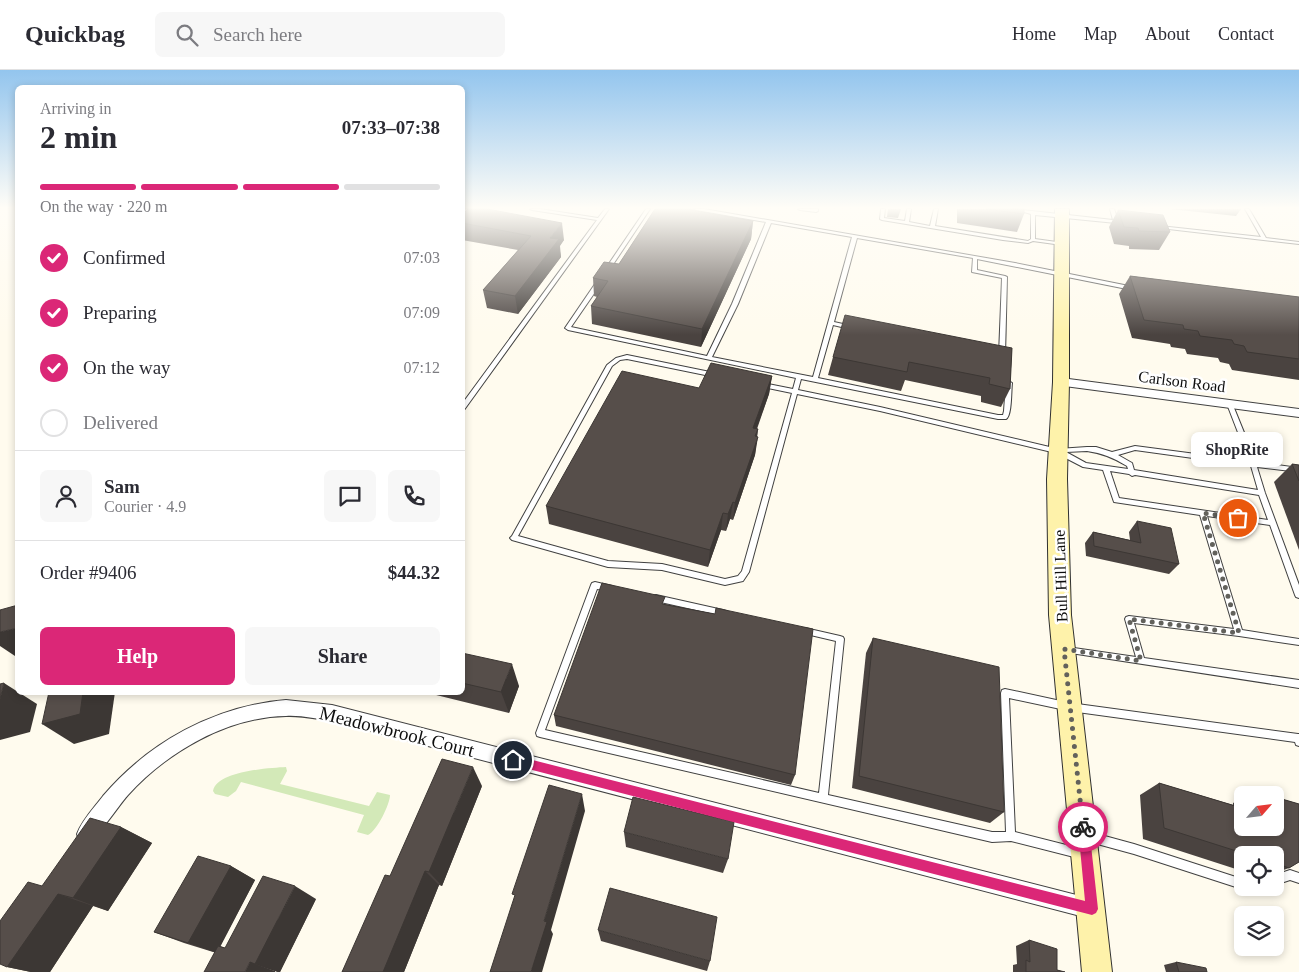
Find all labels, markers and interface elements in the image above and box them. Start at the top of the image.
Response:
search box [155,12,505,57]
text: Quickbag [25,21,125,47]
icon: search [173,21,201,49]
text: Search here [213,24,302,45]
text: Home [1012,24,1056,44]
text: Map [1084,24,1117,44]
text: About [1145,24,1190,44]
text: Contact [1218,24,1274,44]
text: Arriving in [40,100,112,117]
text: 07:33–07:38 [342,117,440,138]
text: 2 min [40,119,117,155]
text: On the way · 220 m [40,198,168,215]
icon: check [40,244,68,272]
text: Confirmed [83,247,165,268]
text: 07:03 [404,249,440,266]
icon: check [40,299,68,327]
text: Preparing [83,302,157,323]
text: 07:09 [404,304,440,321]
icon: check [40,354,68,382]
text: On the way [83,357,171,378]
text: 07:12 [404,359,440,376]
street label: Carlson Road [1137,368,1226,395]
text: Delivered [83,412,158,433]
callout: ShopRite [1192,433,1284,468]
text: ShopRite [1205,441,1269,458]
button: person [40,470,92,522]
button: chat [324,470,376,522]
button: phone [388,470,440,522]
text: Sam [104,476,140,497]
pin [1217,497,1259,539]
text: Courier · 4.9 [104,498,186,515]
icon: bag [1224,504,1252,532]
street label: Bull Hill Lane [1050,529,1071,622]
text: Order #9406 [40,562,137,583]
text: $44.32 [388,562,440,583]
button: Help [40,627,235,685]
button: Share [245,627,440,685]
street label: Meadowbrook Court [317,702,477,761]
pin [492,739,534,781]
icon: home [499,746,527,774]
north arrow [1234,786,1284,836]
map controls [1234,786,1284,956]
courier [1058,802,1108,852]
icon: bike [1069,813,1097,841]
button: locate [1234,846,1284,896]
button: layers [1234,906,1284,956]

